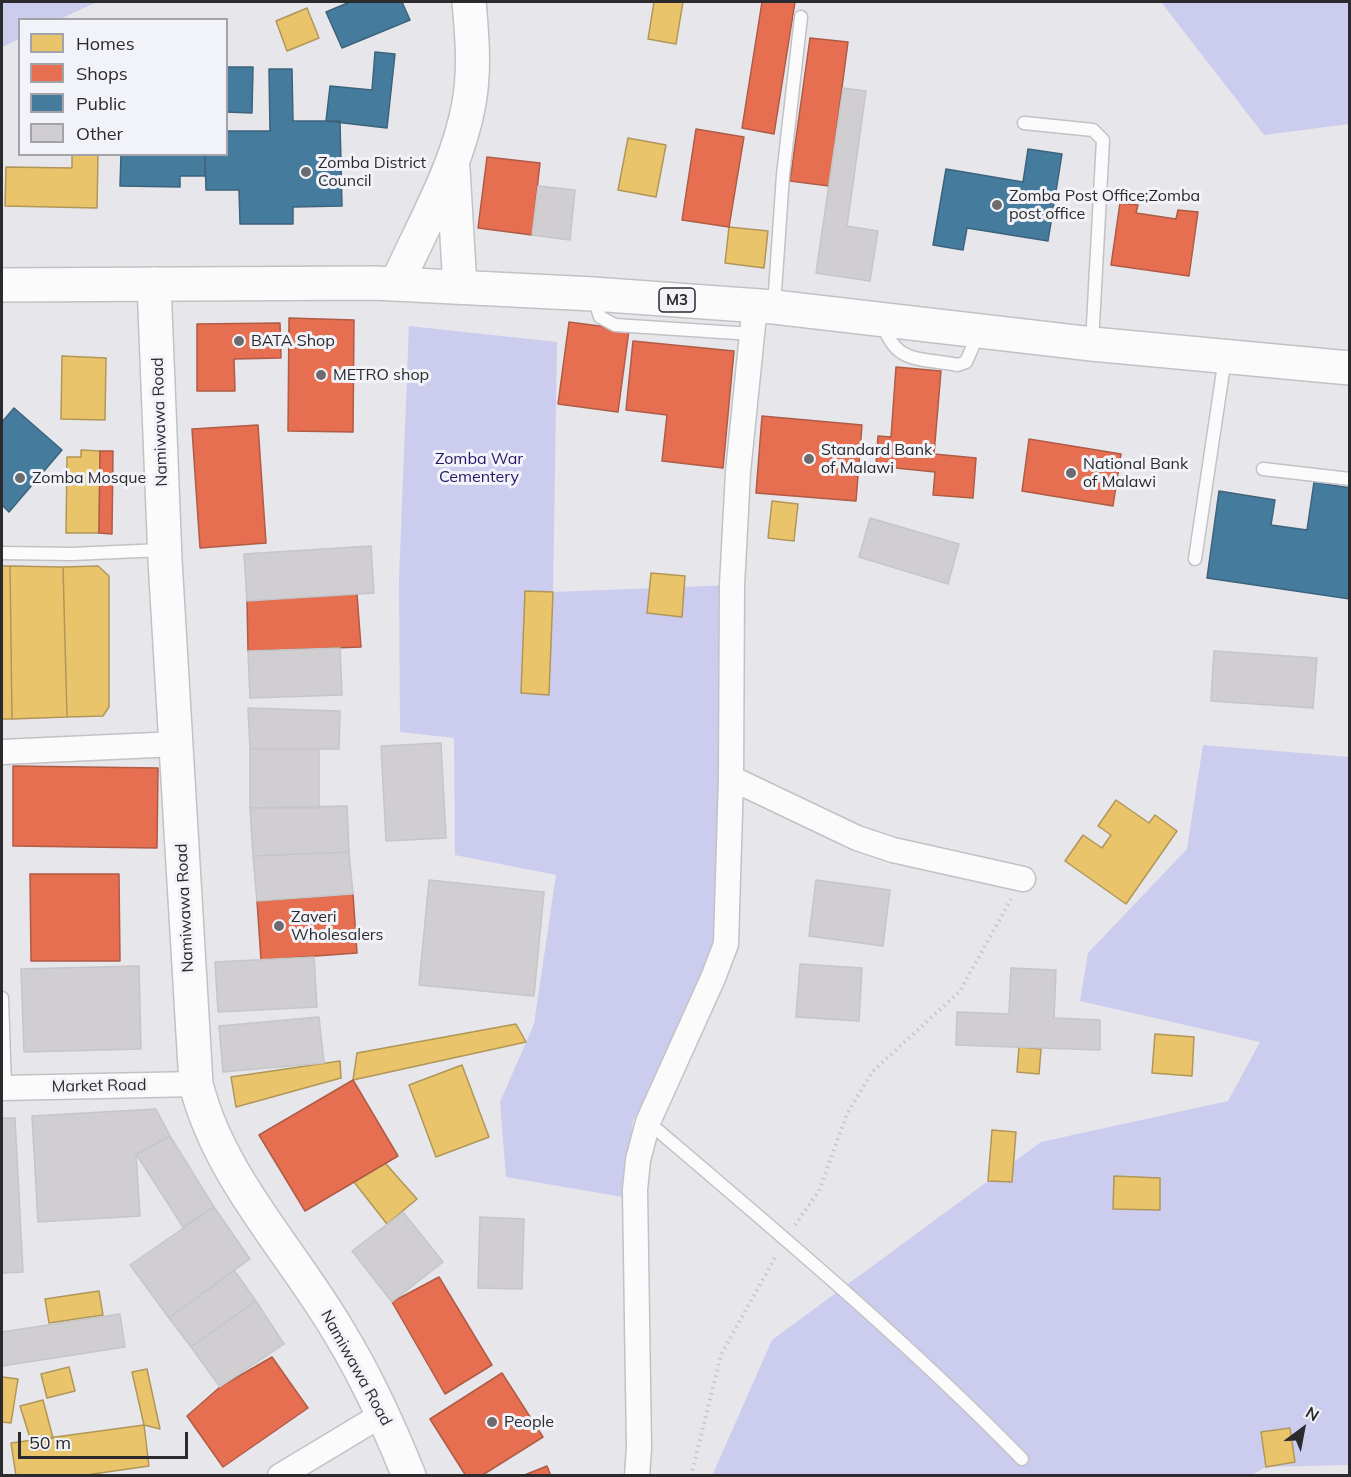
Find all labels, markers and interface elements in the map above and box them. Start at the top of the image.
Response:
legend [18,18,228,156]
text: Homes [76,32,135,55]
text: Shops [76,62,128,85]
text: Public [76,92,126,115]
text: Other [76,122,123,145]
place label: Zomba District Council [318,153,426,191]
marker: Zomba District Council [299,165,313,179]
place label: Zomba Post Office;Zomba post office [1009,186,1200,224]
marker: Zomba Post Office;Zomba post office [990,198,1004,212]
road number: M3 [659,288,695,312]
place label: BATA Shop [251,331,335,351]
marker: BATA Shop [232,334,246,348]
street label: Namiwawa Road [148,357,172,487]
place label: METRO shop [333,365,429,385]
marker: METRO shop [314,368,328,382]
place label: Standard Bank of Malawi [821,440,932,478]
park label: Zomba War Cementery [435,449,523,487]
marker: Standard Bank of Malawi [802,452,816,466]
place label: National Bank of Malawi [1083,454,1188,492]
marker: National Bank of Malawi [1064,466,1078,480]
place label: Zomba Mosque [32,468,146,488]
marker: Zomba Mosque [13,471,27,485]
street label: Namiwawa Road [172,843,198,973]
place label: Zaveri Wholesalers [291,907,384,945]
marker: Zaveri Wholesalers [272,919,286,933]
street label: Market Road [51,1076,147,1096]
street label: Namiwawa Road [316,1307,396,1429]
north arrow [1273,1399,1333,1459]
text: N [1302,1402,1323,1425]
place label: People [504,1412,554,1432]
marker: People [485,1415,499,1429]
scale bar [21,1420,190,1458]
text: 50 m [29,1431,71,1454]

